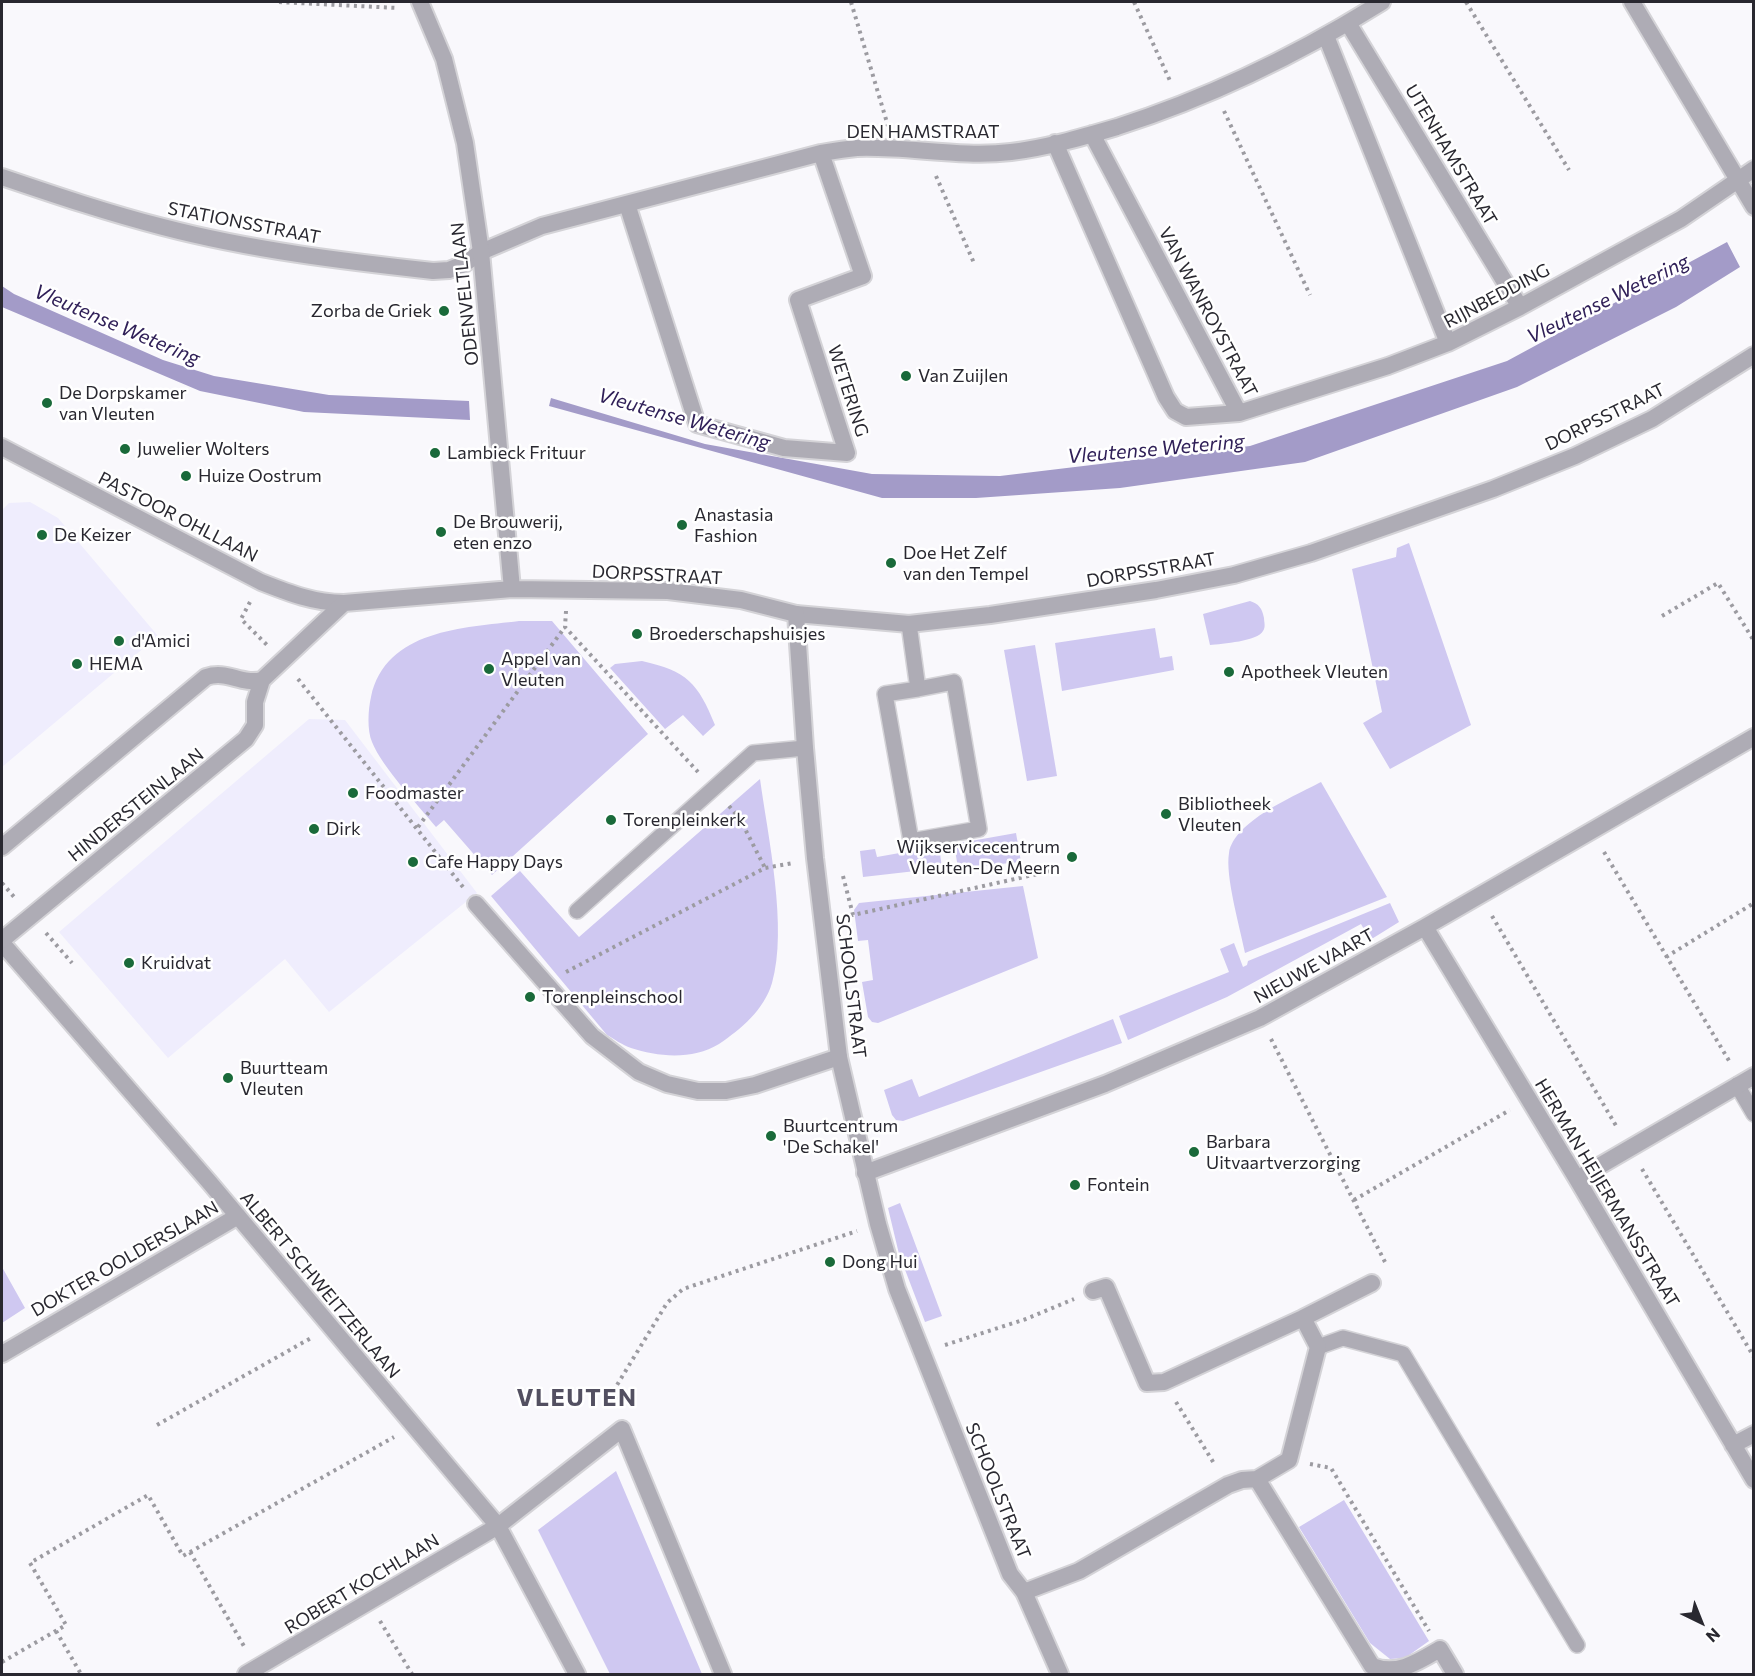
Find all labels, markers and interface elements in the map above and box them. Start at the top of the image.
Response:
street label: UTENHAMSTRAAT [1400,81,1502,229]
street label: DEN HAMSTRAAT [847,121,999,143]
street label: STATIONSSTRAAT [166,198,322,248]
street label: ODENVELTLAAN [447,221,483,367]
street label: VAN WANROYSTRAAT [1154,223,1262,401]
water label: Vleutense Wetering [1523,249,1693,349]
street label: RIJNBEDDING [1440,259,1554,333]
water label: Vleutense Wetering [31,279,203,371]
place label: Zorba de Griek [311,300,432,322]
marker: Zorba de Griek [437,304,451,318]
street label: WETERING [823,342,873,440]
place label: Van Zuijlen [918,365,1008,387]
marker: Van Zuijlen [899,369,913,383]
street label: DORPSSTRAAT [1542,379,1668,455]
place label: De Dorpskamer van Vleuten [59,382,187,424]
water label: Vleutense Wetering [595,383,773,455]
marker: De Dorpskamer van Vleuten [40,396,54,410]
water label: Vleutense Wetering [1066,429,1246,469]
place label: Juwelier Wolters [137,438,269,460]
marker: Juwelier Wolters [118,442,132,456]
place label: Lambieck Frituur [447,442,586,464]
marker: Lambieck Frituur [428,446,442,460]
place label: Huize Oostrum [198,465,322,487]
street label: PASTOOR OHLLAAN [95,467,261,567]
marker: Huize Oostrum [179,469,193,483]
place label: Anastasia Fashion [694,504,773,546]
place label: De Brouwerij, eten enzo [453,511,563,554]
marker: Anastasia Fashion [675,518,689,532]
place label: De Keizer [54,524,131,546]
marker: De Brouwerij, eten enzo [434,525,448,539]
marker: De Keizer [35,528,49,542]
place label: Doe Het Zelf van den Tempel [903,542,1029,584]
street label: DORPSSTRAAT [1085,548,1217,592]
marker: Doe Het Zelf van den Tempel [884,556,898,570]
street label: DORPSSTRAAT [591,561,723,589]
place label: Broederschapshuisjes [649,623,825,645]
marker: Broederschapshuisjes [630,627,644,641]
place label: d'Amici [131,630,190,652]
marker: d'Amici [112,634,126,648]
place label: Appel van Vleuten [501,648,581,690]
place label: HEMA [89,653,143,675]
marker: HEMA [70,657,84,671]
place label: Apotheek Vleuten [1241,661,1388,683]
marker: Appel van Vleuten [482,662,496,676]
marker: Apotheek Vleuten [1222,665,1236,679]
street label: HINDERSTEINLAAN [64,744,208,866]
place label: Foodmaster [365,782,464,804]
marker: Foodmaster [346,786,360,800]
place label: Bibliotheek Vleuten [1178,793,1271,836]
marker: Bibliotheek Vleuten [1159,807,1173,821]
place label: Torenpleinkerk [623,809,746,831]
marker: Torenpleinkerk [604,813,618,827]
place label: Dirk [326,818,361,840]
marker: Dirk [307,822,321,836]
place label: Wijkservicecentrum Vleuten-De Meern [896,836,1060,878]
marker: Wijkservicecentrum Vleuten-De Meern [1065,850,1079,864]
place label: Cafe Happy Days [425,851,563,873]
marker: Cafe Happy Days [406,855,420,869]
street label: SCHOOLSTRAAT [831,913,871,1059]
street label: NIEUWE VAART [1250,924,1378,1008]
place label: Kruidvat [141,952,211,974]
marker: Kruidvat [122,956,136,970]
place label: Torenpleinschool [542,986,683,1008]
marker: Torenpleinschool [523,990,537,1004]
place label: Buurtteam Vleuten [240,1057,328,1100]
marker: Buurtteam Vleuten [221,1071,235,1085]
street label: HERMAN HEIJERMANSSTRAAT [1530,1075,1684,1311]
place label: Buurtcentrum 'De Schakel' [783,1115,898,1158]
marker: Buurtcentrum 'De Schakel' [764,1129,778,1143]
place label: Barbara Uitvaartverzorging [1206,1131,1361,1174]
marker: Barbara Uitvaartverzorging [1187,1145,1201,1159]
place label: Fontein [1087,1174,1150,1196]
marker: Fontein [1068,1178,1082,1192]
street label: ALBERT SCHWEITZERLAAN [235,1187,405,1383]
street label: DOKTER OOLDERSLAAN [27,1196,223,1322]
place label: Dong Hui [842,1251,918,1273]
marker: Dong Hui [823,1255,837,1269]
district label: VLEUTEN [516,1384,638,1412]
street label: SCHOOLSTRAAT [961,1420,1035,1562]
street label: ROBERT KOCHLAAN [281,1529,443,1639]
north arrow [1671,1592,1731,1652]
text: N [1703,1624,1724,1647]

